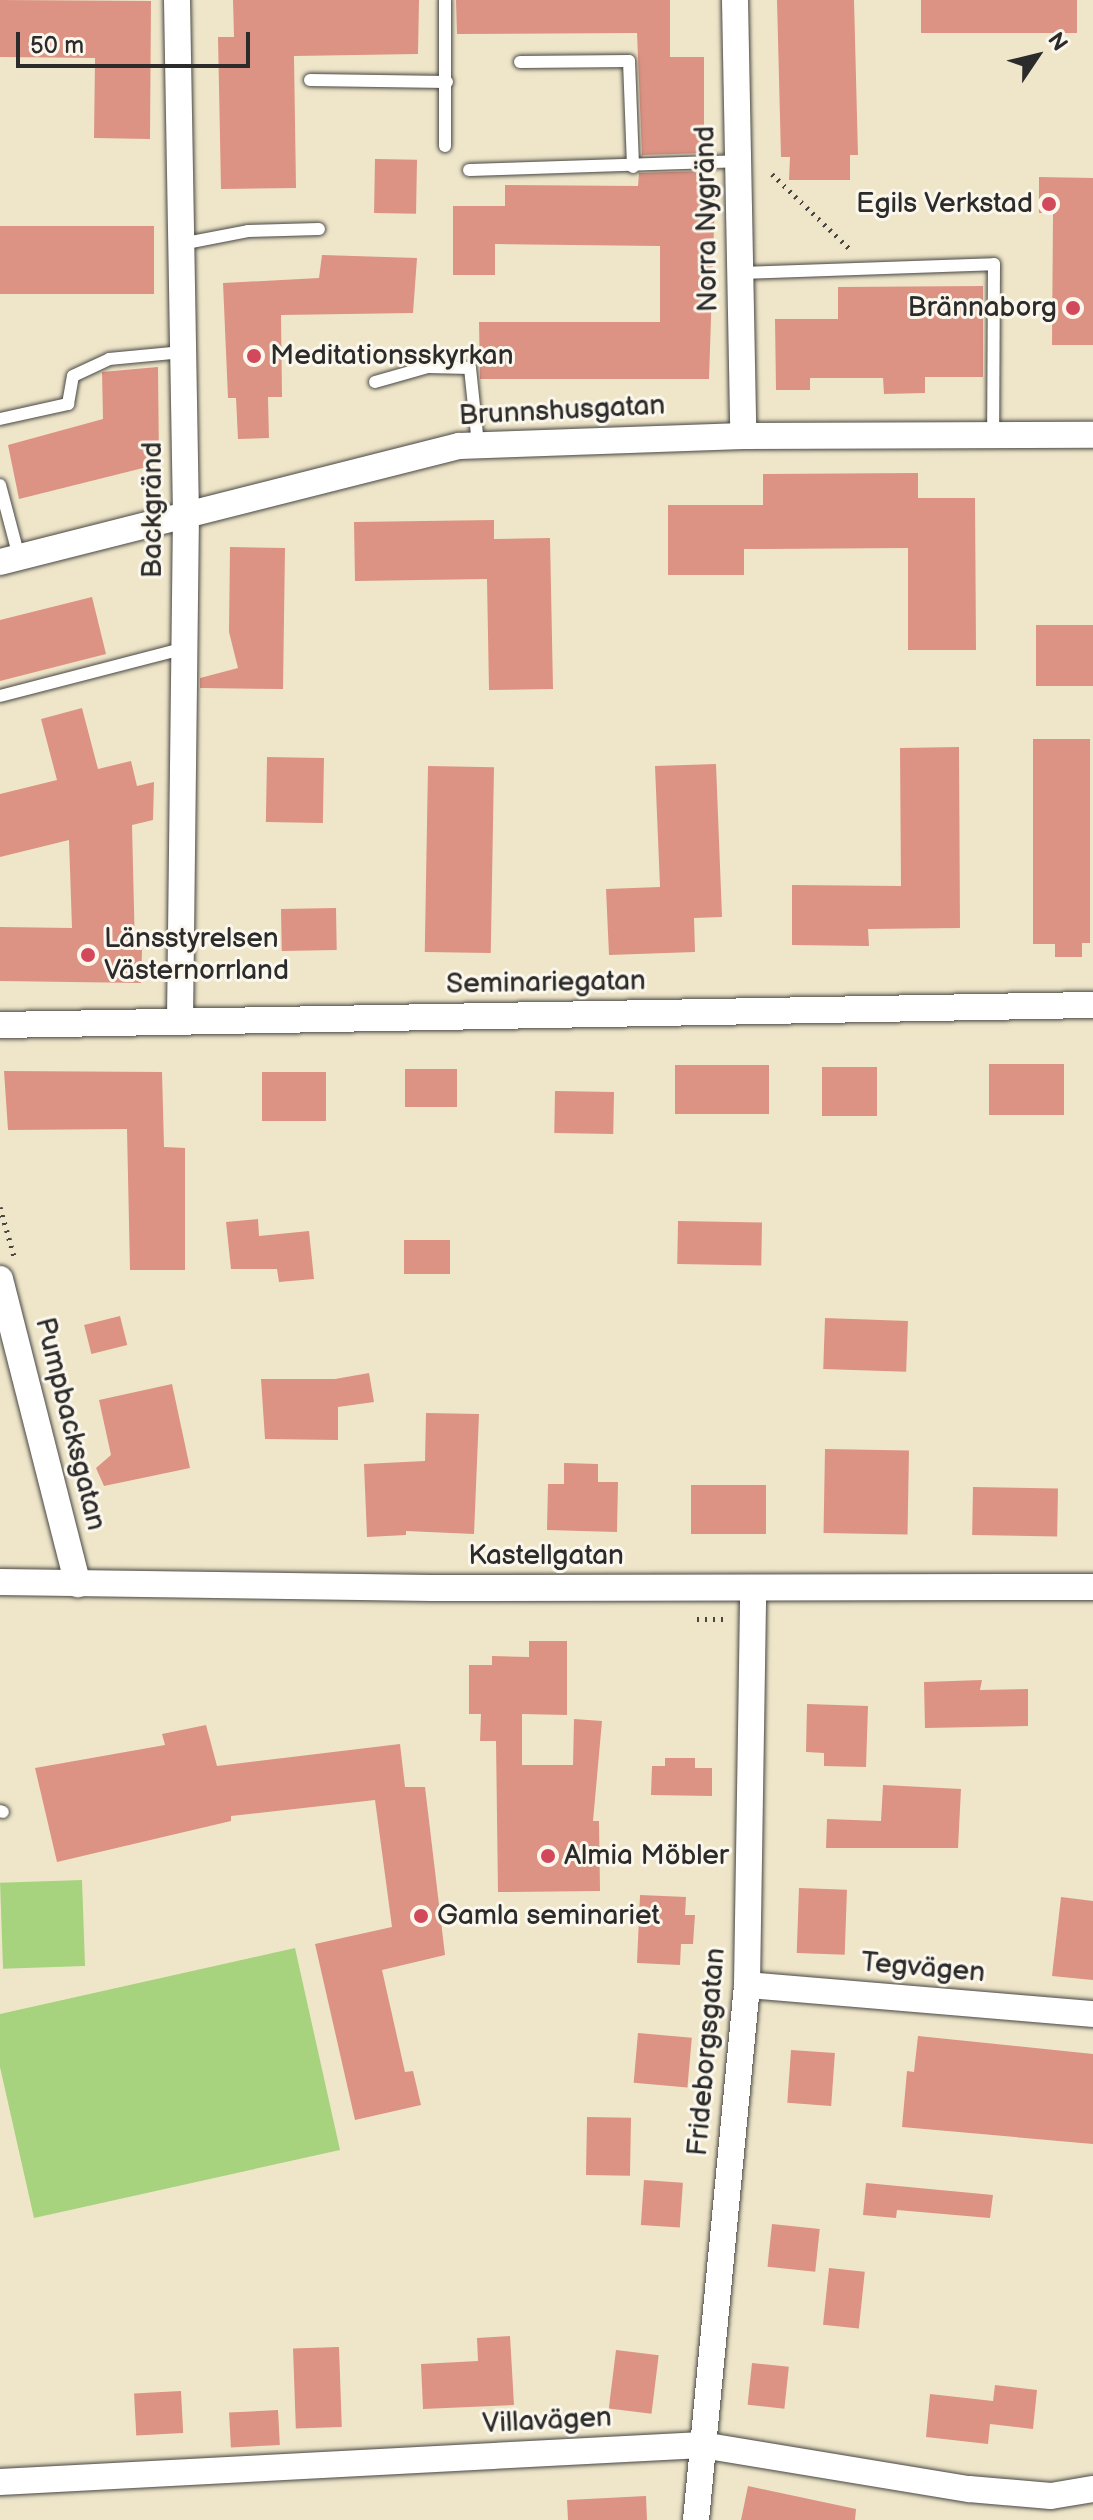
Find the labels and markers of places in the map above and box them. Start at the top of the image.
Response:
place label: Egils Verkstad [855,187,1033,221]
marker: Egils Verkstad [1040,195,1058,213]
place label: Brännaborg [908,291,1057,325]
marker: Brännaborg [1064,299,1082,317]
place label: Meditationsskyrkan [270,339,513,373]
marker: Meditationsskyrkan [245,347,263,365]
place label: Länsstyrelsen Västernorrland [104,922,289,988]
marker: Länsstyrelsen Västernorrland [79,946,97,964]
place label: Almia Möbler [564,1839,729,1873]
marker: Almia Möbler [539,1847,557,1865]
place label: Gamla seminariet [437,1899,660,1933]
marker: Gamla seminariet [412,1907,430,1925]

